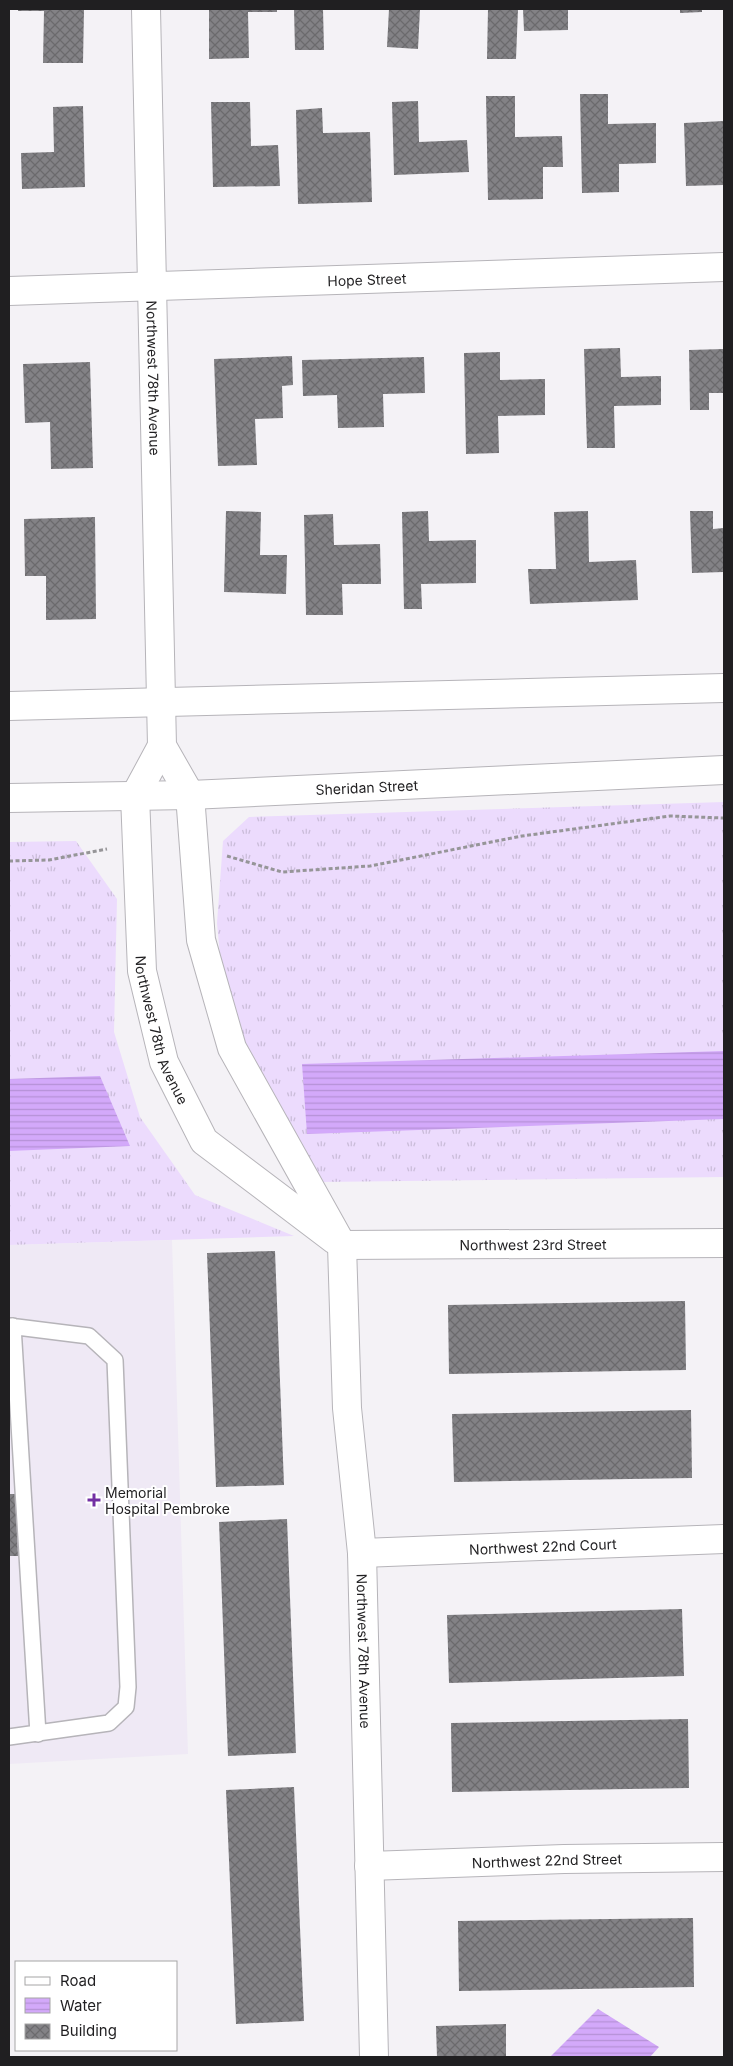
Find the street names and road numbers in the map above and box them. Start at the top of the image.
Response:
street label: Hope Street [327,269,407,289]
street label: Northwest 78th Avenue [144,300,164,456]
street label: Sheridan Street [315,776,419,798]
street label: Northwest 78th Avenue [133,955,192,1107]
street label: Northwest 23rd Street [459,1235,607,1253]
street label: Northwest 22nd Court [469,1535,617,1557]
street label: Northwest 78th Avenue [354,1573,375,1729]
street label: Northwest 22nd Street [472,1850,622,1871]

